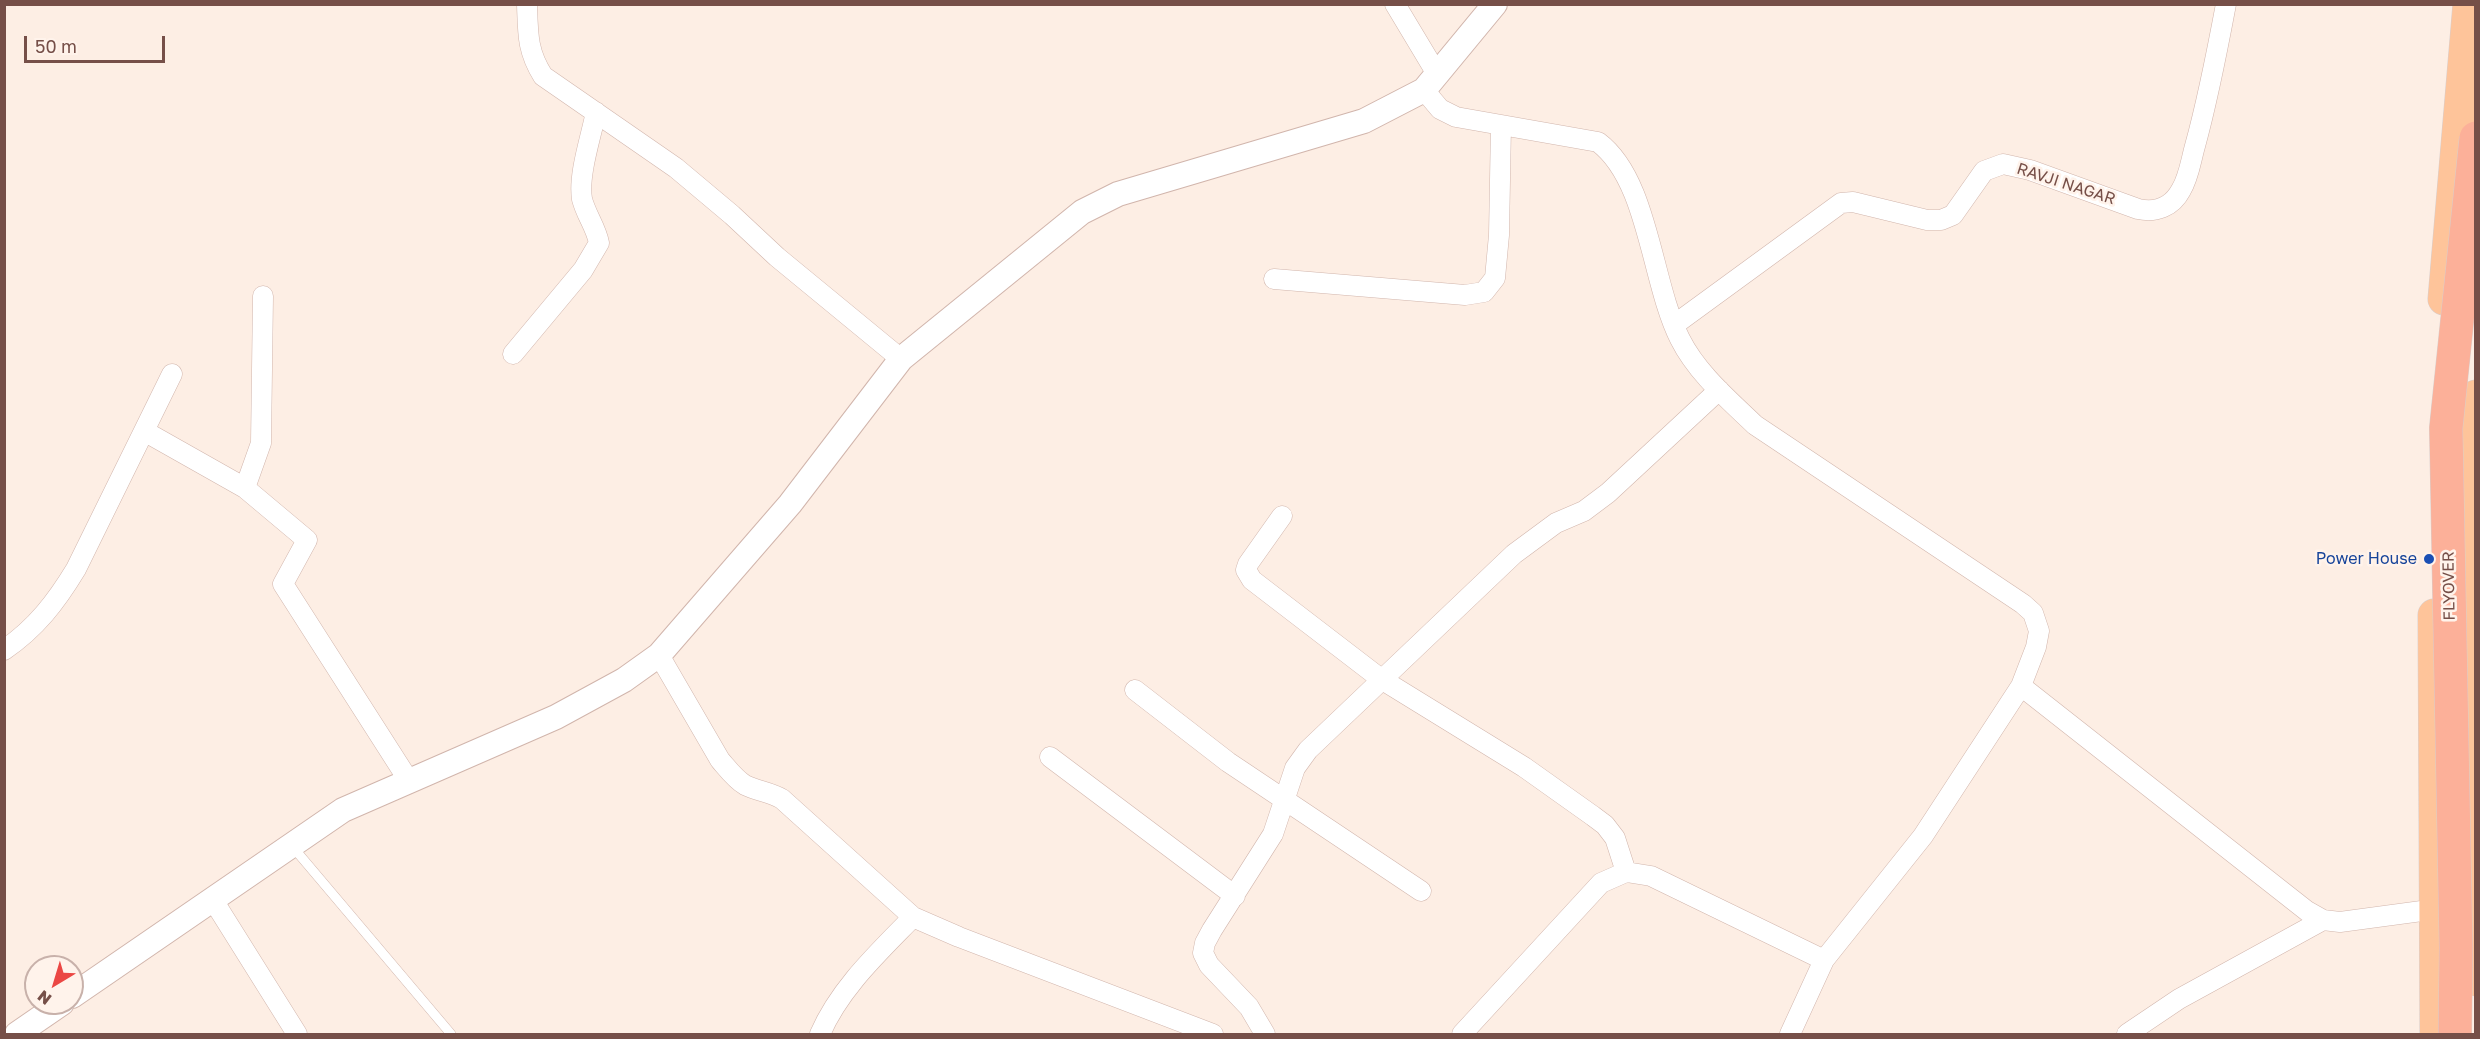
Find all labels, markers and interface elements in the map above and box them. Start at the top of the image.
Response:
scale bar [27,24,168,62]
text: 50 m [35,35,77,57]
street label: RAVJI NAGAR [2014,159,2118,209]
place label: Power House [2316,549,2417,569]
street label: FLYOVER [2439,551,2459,621]
marker: Power House [2422,552,2436,566]
north arrow [24,955,84,1015]
text: N [33,986,55,1009]

